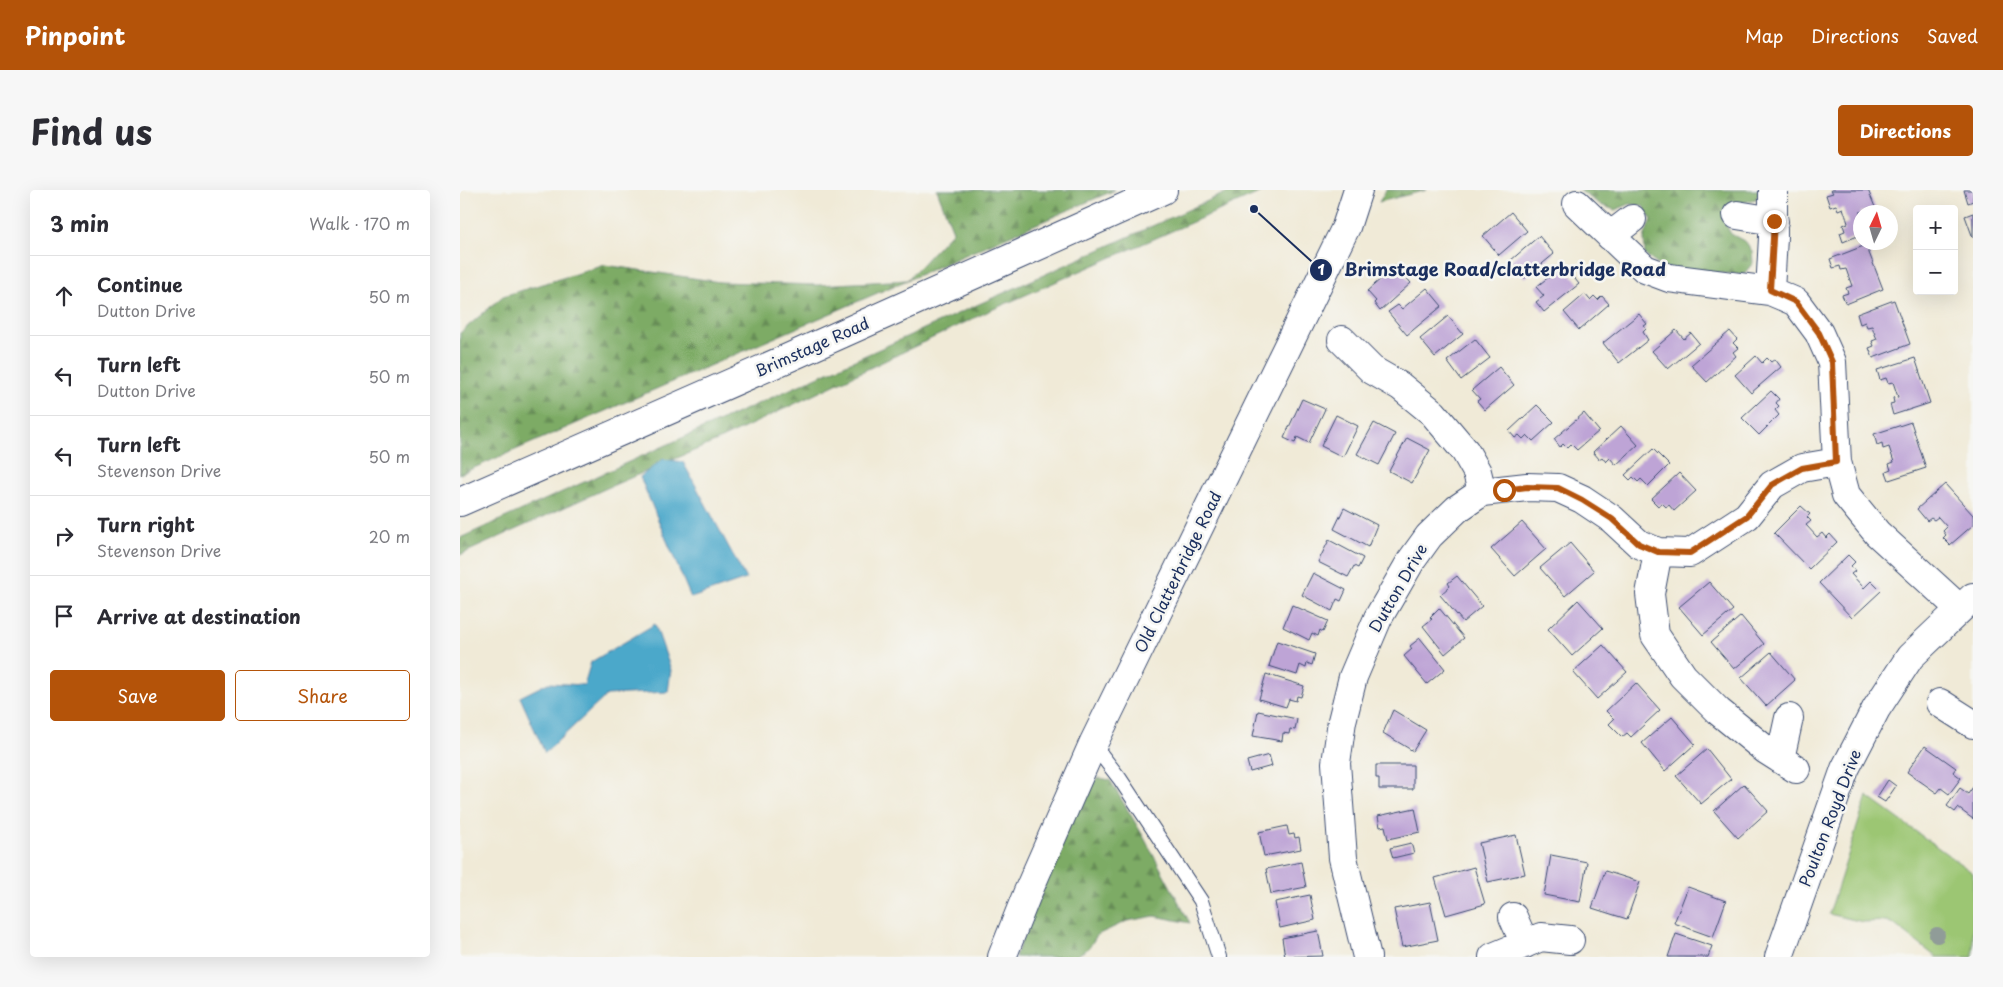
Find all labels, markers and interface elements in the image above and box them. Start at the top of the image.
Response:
text: Pinpoint [25,17,126,53]
text: Map [1745,22,1783,49]
text: Directions [1811,22,1899,49]
text: Saved [1927,22,1978,49]
text: Find us [30,104,152,157]
button: Directions [1838,105,1973,156]
north arrow [1853,205,1898,250]
map controls [1913,205,1958,295]
button: + [1913,205,1958,250]
text: 3 min [50,207,109,239]
route end [1763,210,1786,233]
text: Walk · 170 m [309,211,410,235]
button: − [1913,250,1958,295]
callout: Brimstage Road/clatterbridge Road [1309,253,1677,286]
text: Brimstage Road/clatterbridge Road [1344,255,1666,282]
text: 1 [1317,257,1325,280]
text: Continue [97,270,183,298]
icon: ahead [50,282,78,310]
text: 50 m [369,284,410,308]
text: Dutton Drive [97,298,196,322]
street label: Brimstage Road [751,310,873,382]
text: Turn left [97,350,181,378]
icon: left [50,362,78,390]
text: 50 m [369,364,410,388]
text: Dutton Drive [97,378,196,402]
text: Turn left [97,430,181,458]
icon: left [50,442,78,470]
text: 50 m [369,444,410,468]
text: Stevenson Drive [97,458,221,482]
route start [1493,479,1516,502]
street label: Old Clatterbridge Road [1128,487,1227,656]
text: Turn right [97,510,195,538]
icon: right [50,522,78,550]
text: 20 m [369,524,410,548]
text: Stevenson Drive [97,538,221,562]
street label: Dutton Drive [1362,539,1432,636]
icon: arrive [50,602,78,630]
text: Arrive at destination [97,602,301,630]
button: Save [50,670,225,721]
button: Share [235,670,410,721]
street label: Poulton Royd Drive [1792,746,1866,890]

